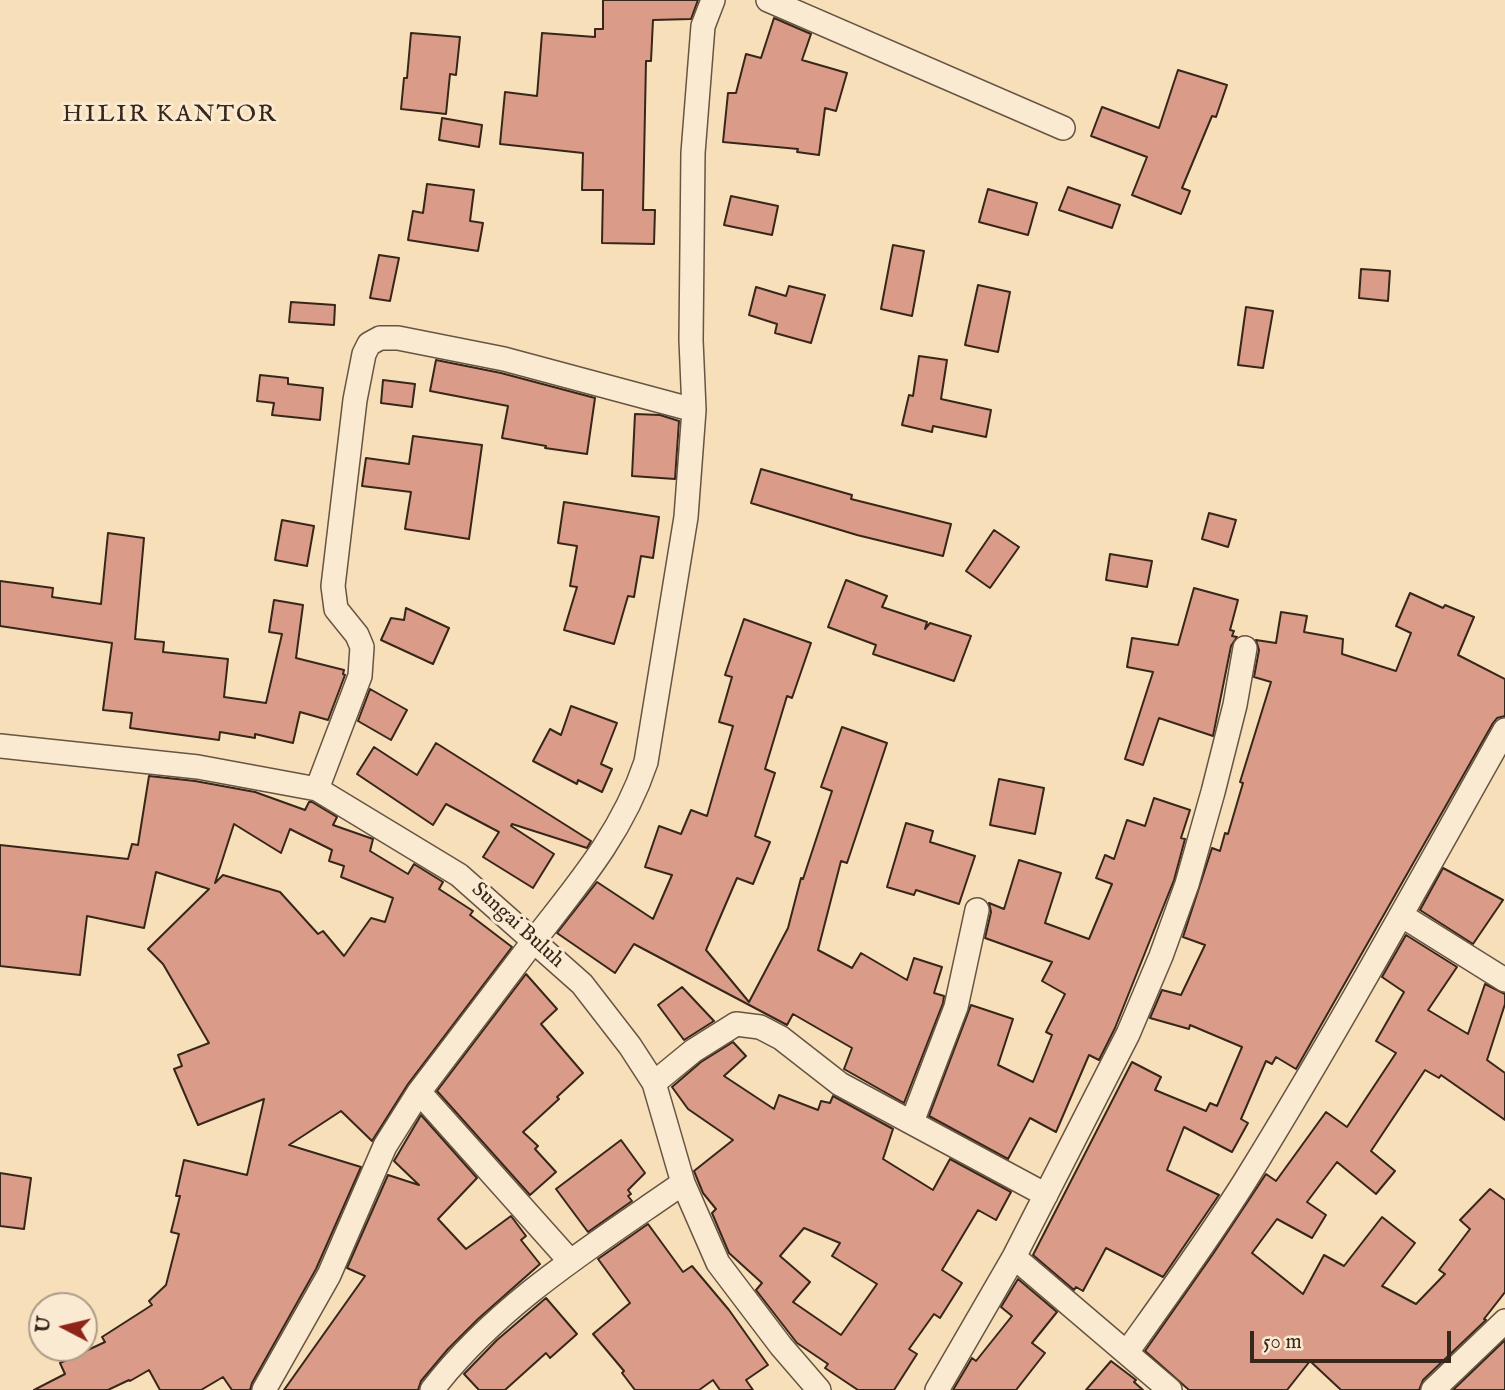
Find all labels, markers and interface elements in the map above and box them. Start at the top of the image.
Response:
district label: HILIR KANTOR [64,102,276,130]
street label: Sungai Buluh [465,878,569,974]
north arrow [28,1292,98,1362]
text: U [31,1315,57,1334]
scale bar [1253,1316,1454,1360]
text: 50 m [1263,1329,1302,1356]

